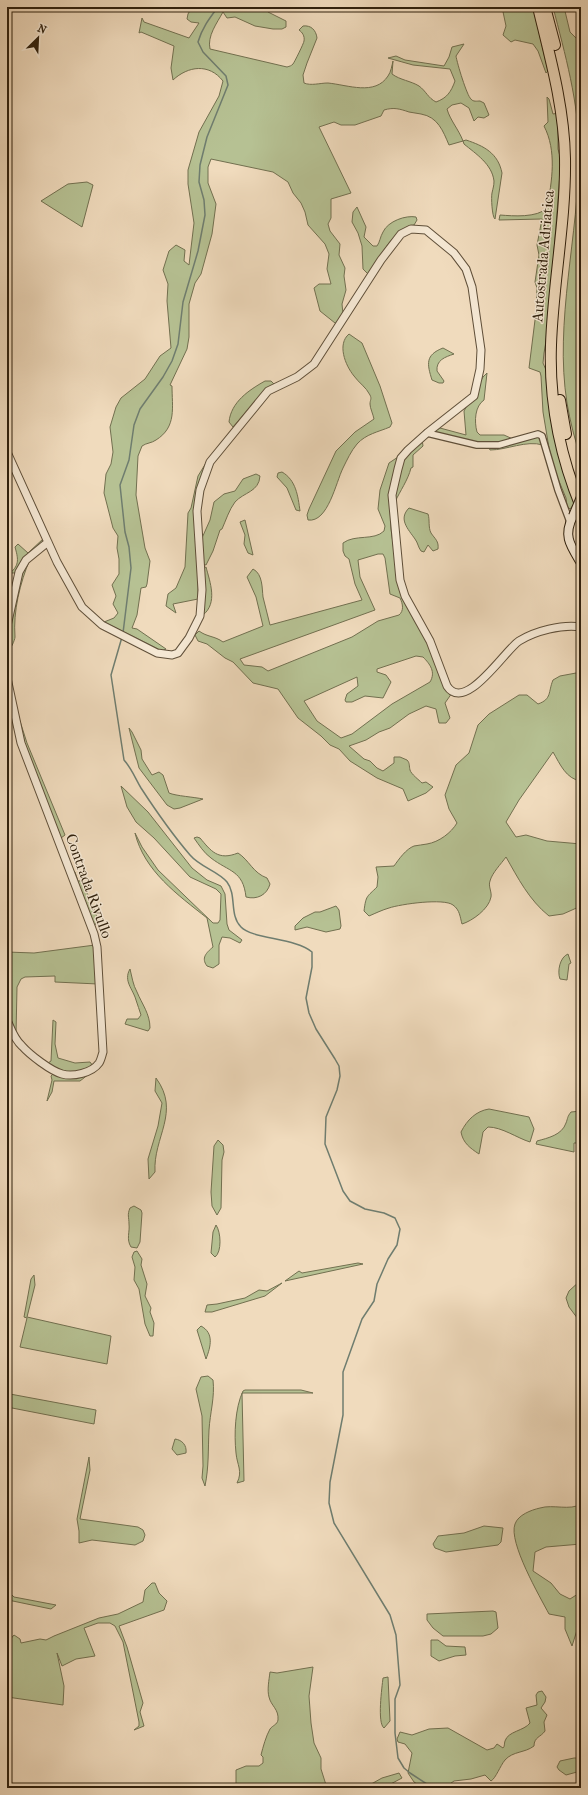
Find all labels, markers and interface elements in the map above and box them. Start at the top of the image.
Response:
north arrow [18,18,58,58]
text: N [35,22,49,37]
street label: Autostrada Adriatica [528,188,558,324]
street label: Contrada Rivullo [62,831,116,941]

